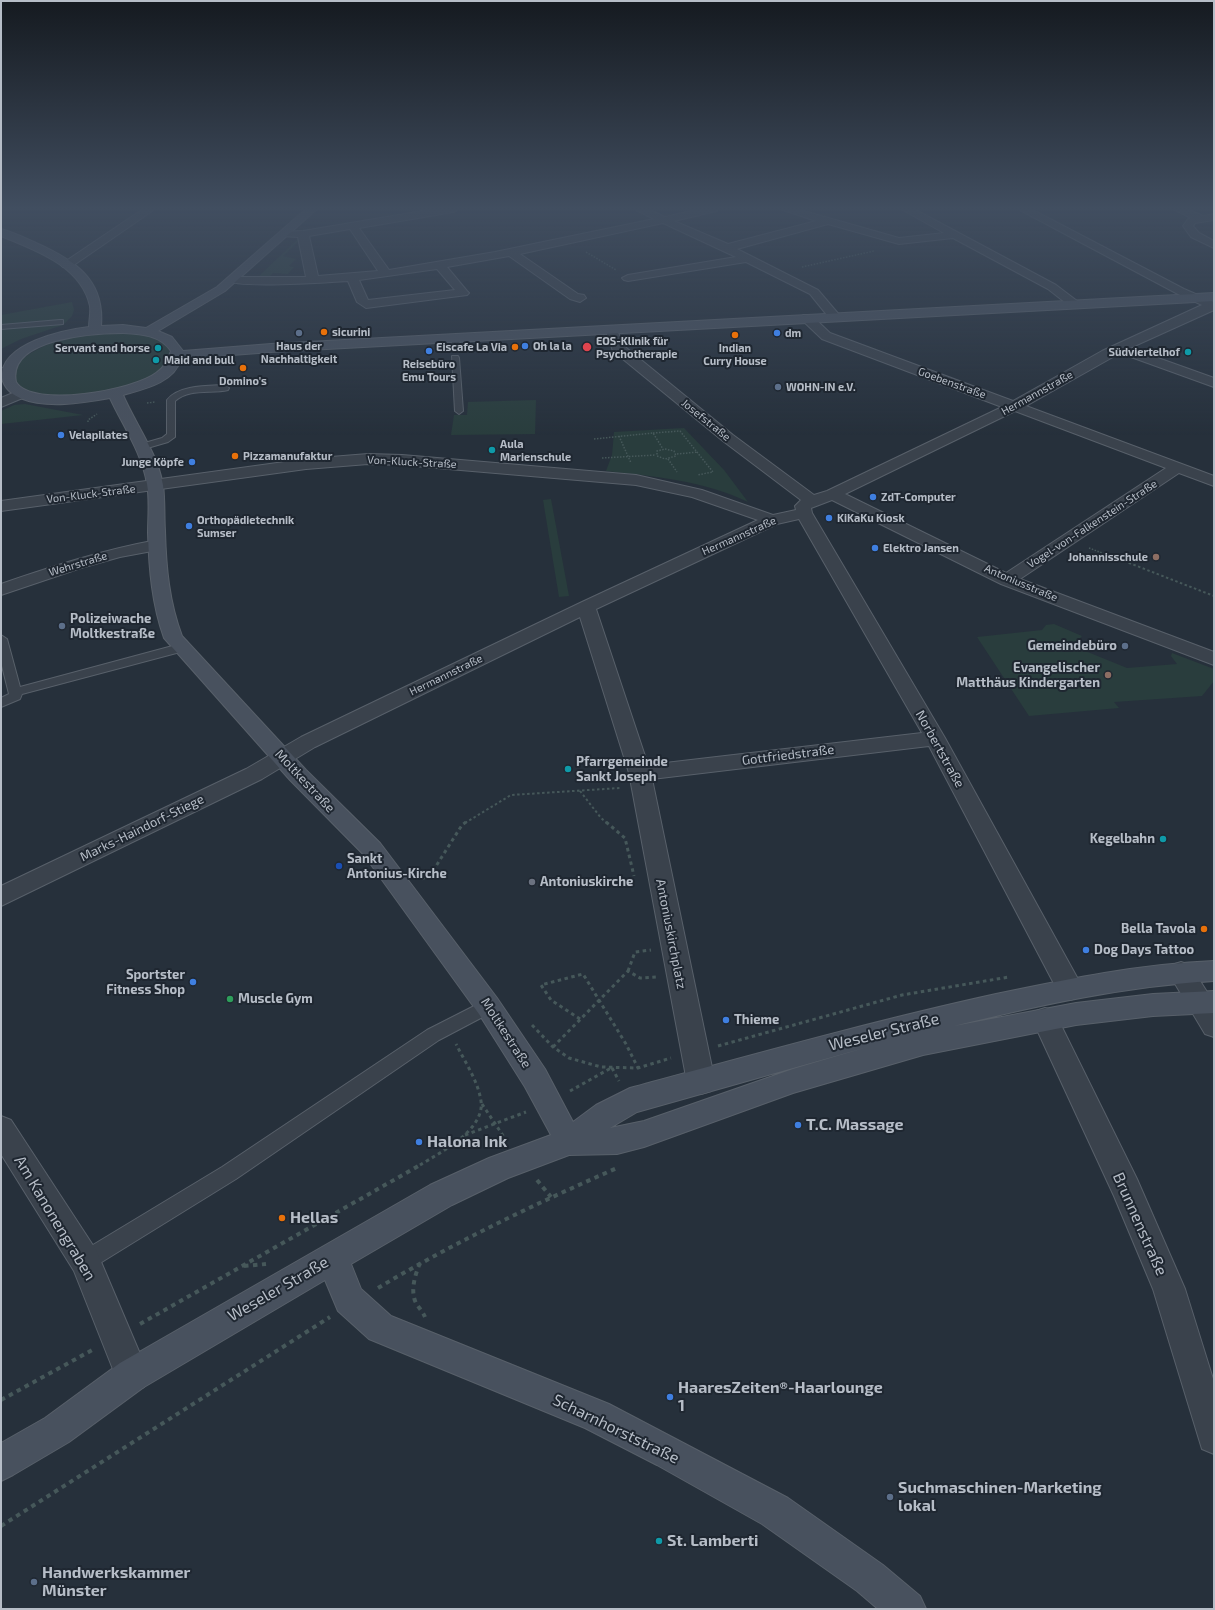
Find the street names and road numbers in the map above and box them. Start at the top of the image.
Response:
street label: Goebenstraße [916,365,988,401]
street label: Hermannstraße [999,368,1075,418]
street label: Josefstraße [679,396,733,444]
street label: Von-Kluck-Straße [367,453,457,471]
street label: Vogel-von-Falkenstein-Straße [1025,477,1159,571]
street label: Von-Kluck-Straße [46,482,136,506]
street label: Hermannstraße [700,514,778,558]
street label: Wehrstraße [47,549,109,579]
street label: Antoniusstraße [982,562,1060,604]
street label: Hermannstraße [407,652,485,698]
street label: Norbertstraße [912,708,968,790]
street label: Gottfriedstraße [741,742,835,768]
street label: Moltkestraße [272,746,338,816]
street label: Marks-Haindorf-Stiege [77,791,207,865]
street label: Antoniuskirchplatz [653,878,689,990]
street label: Moltkestraße [478,995,534,1071]
street label: Weseler Straße [827,1009,941,1055]
street label: Am Kanonengraben [10,1152,100,1284]
street label: Brunnenstraße [1109,1170,1171,1278]
street label: Weseler Straße [224,1252,332,1326]
street label: Scharnhorststraße [550,1390,682,1468]

